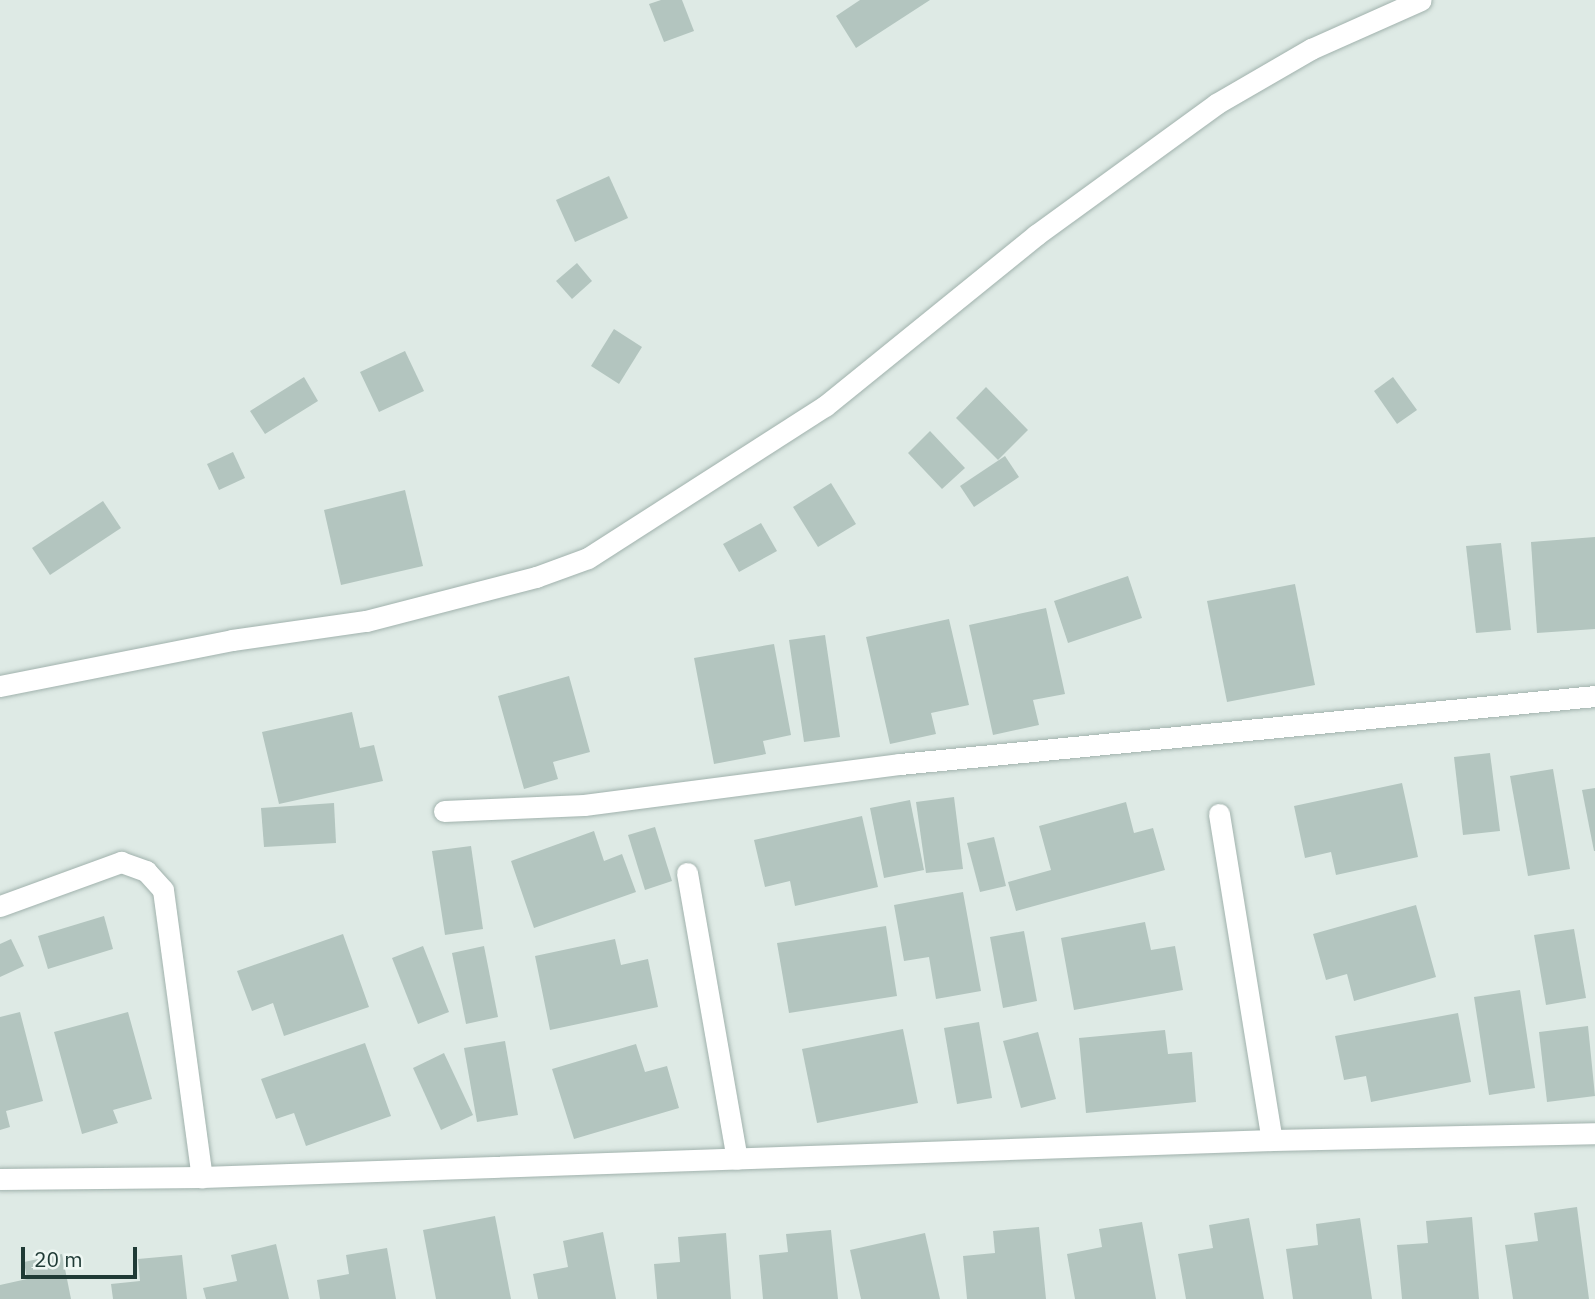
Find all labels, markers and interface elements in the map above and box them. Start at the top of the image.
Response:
scale bar [24,1232,140,1276]
text: 20 m [34,1245,83,1273]

